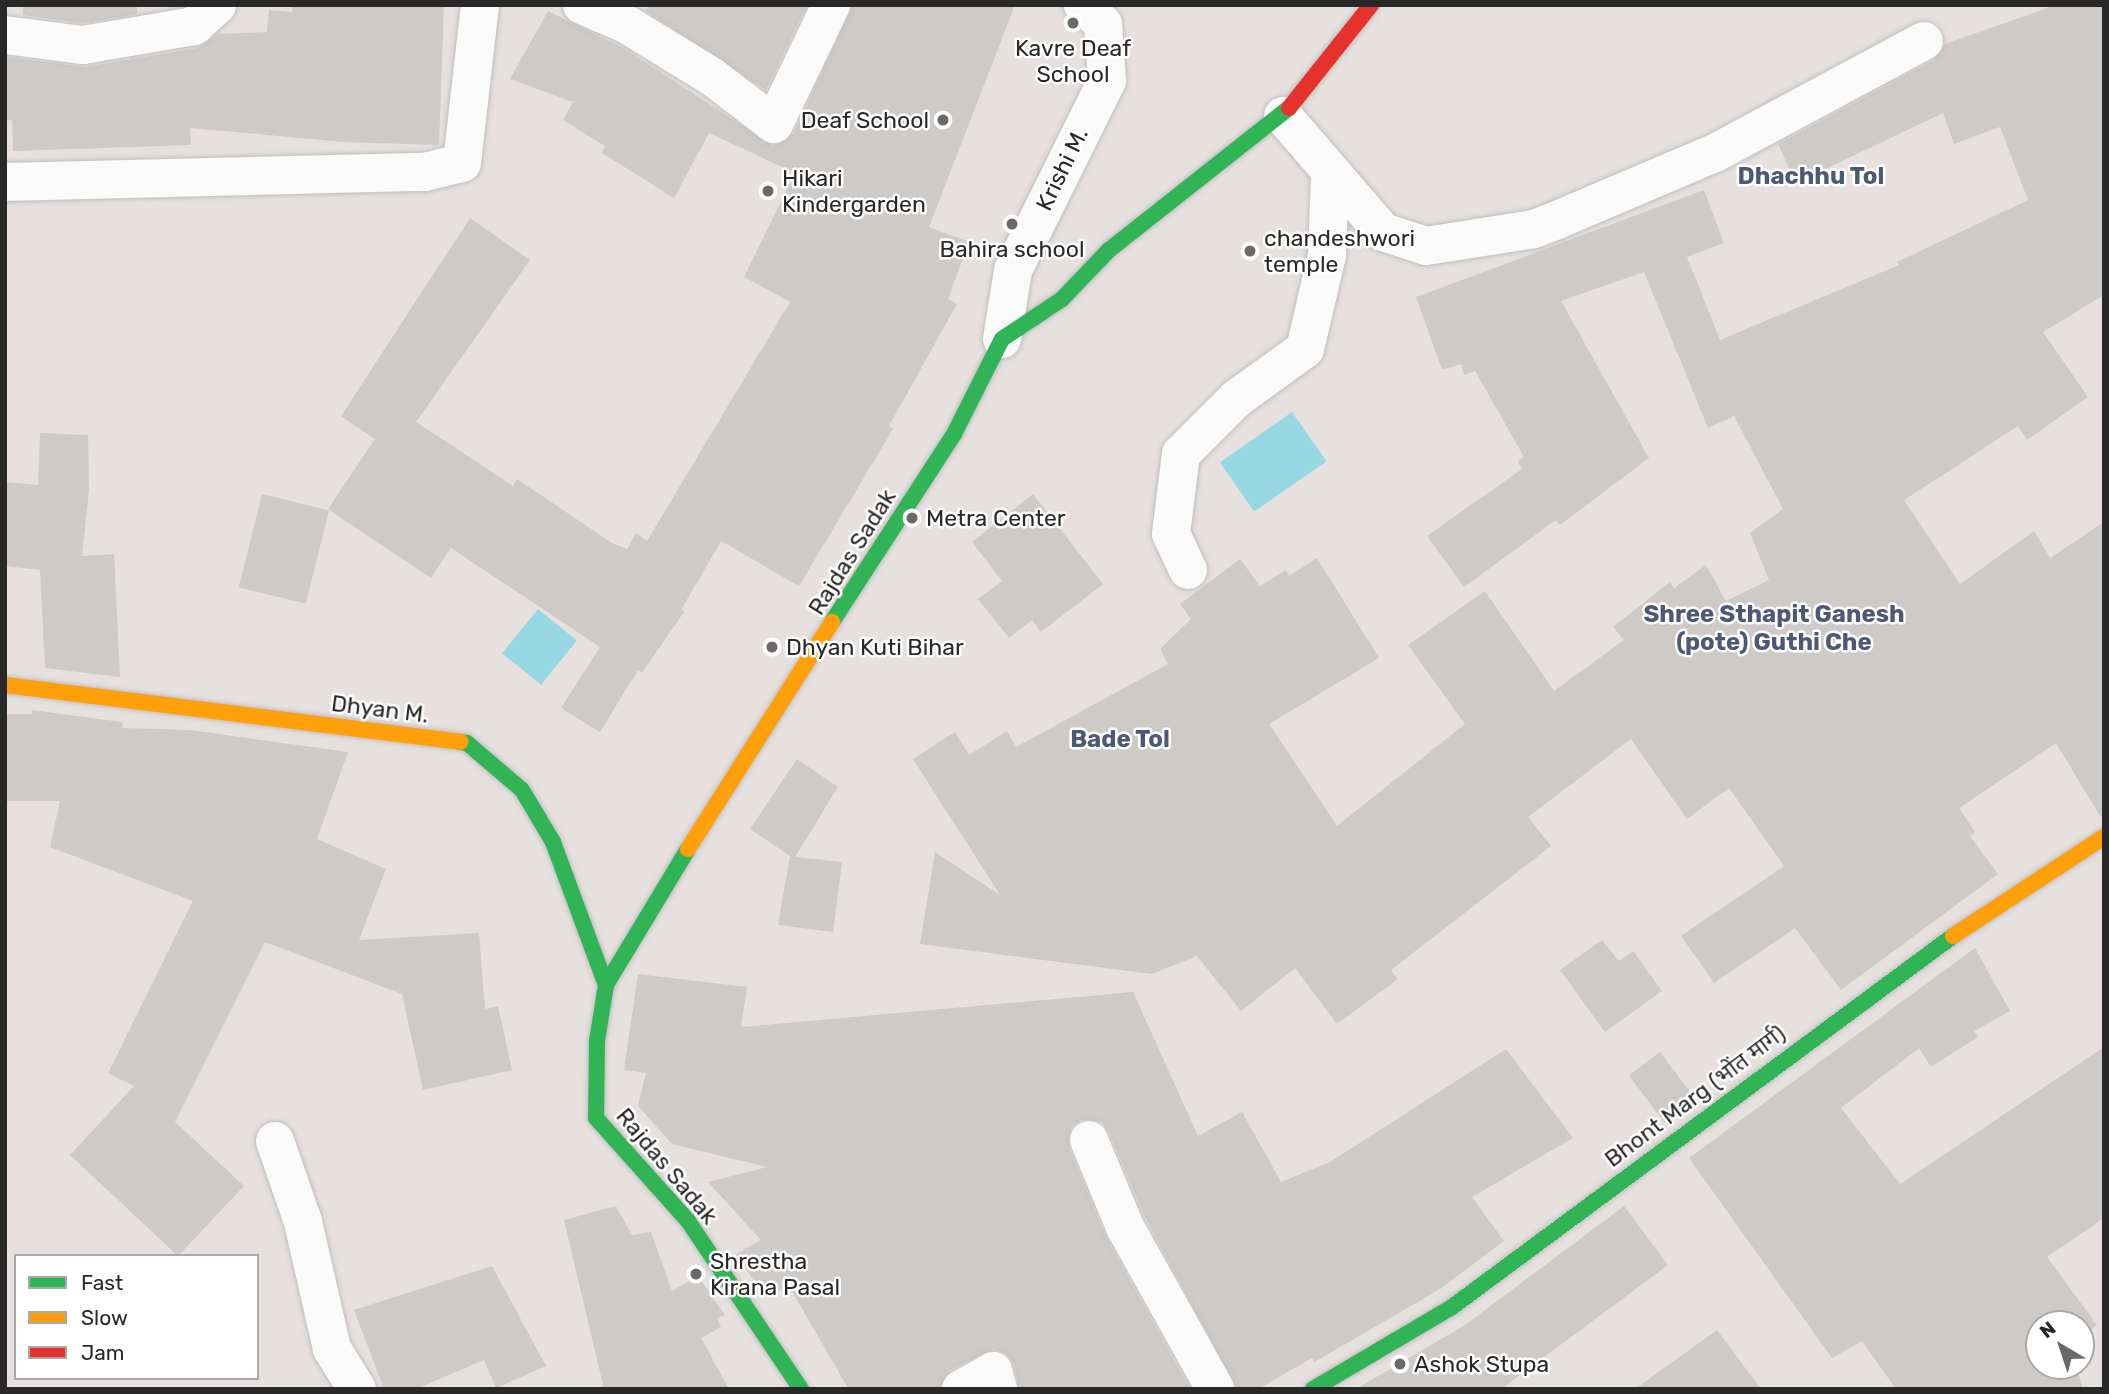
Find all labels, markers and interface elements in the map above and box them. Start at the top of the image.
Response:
marker: Kavre Deaf School [1065,15,1081,31]
place label: Kavre Deaf School [1015,34,1131,88]
place label: Deaf School [800,106,929,134]
marker: Deaf School [935,112,951,128]
street label: Krishi M. [1030,123,1094,215]
district label: Dhachhu Tol [1737,163,1885,191]
place label: Hikari Kindergarden [782,164,926,218]
marker: Hikari Kindergarden [760,183,776,199]
marker: Bahira school [1004,216,1020,232]
place label: chandeshwori temple [1264,224,1415,278]
place label: Bahira school [940,235,1084,263]
marker: chandeshwori temple [1242,243,1258,259]
street label: Rajdas Sadak [802,484,902,620]
place label: Metra Center [926,504,1066,532]
marker: Metra Center [904,510,920,526]
district label: Shree Sthapit Ganesh (pote) Guthi Che [1643,601,1905,657]
place label: Dhyan Kuti Bihar [786,633,964,661]
marker: Dhyan Kuti Bihar [764,639,780,655]
street label: Dhyan M. [330,689,430,729]
district label: Bade Tol [1070,726,1170,754]
street label: Bhont Marg (भाेंत मार्ग) [1599,1019,1791,1173]
street label: Rajdas Sadak [611,1102,723,1230]
place label: Shrestha Kirana Pasal [710,1247,840,1301]
legend [14,1254,259,1380]
marker: Shrestha Kirana Pasal [688,1266,704,1282]
text: Fast [81,1270,123,1295]
text: Slow [81,1305,128,1330]
north arrow [2025,1310,2095,1380]
text: N [2035,1317,2060,1343]
text: Jam [81,1340,125,1365]
place label: Ashok Stupa [1414,1350,1549,1378]
marker: Ashok Stupa [1392,1356,1408,1372]

